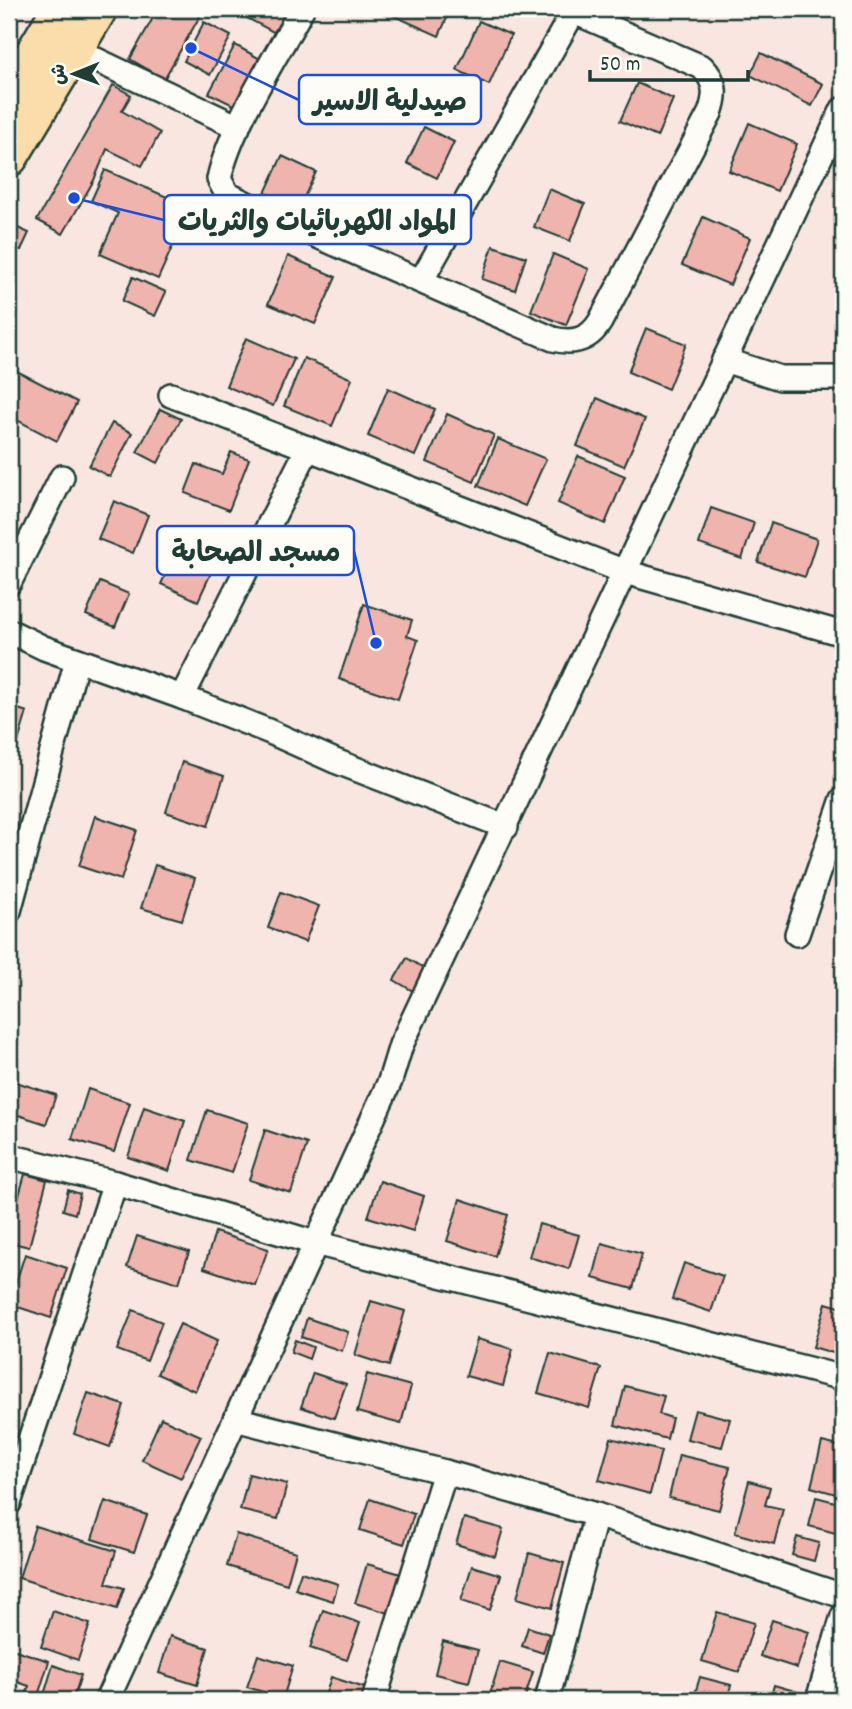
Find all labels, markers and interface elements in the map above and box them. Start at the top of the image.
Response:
north arrow [38,38,108,108]
scale bar [590,38,747,82]
text: 50 m [600,51,640,81]
text: ش [47,63,74,85]
callout: صيدلية الاسير [299,75,481,124]
text: صيدلية الاسير [310,85,467,125]
callout: المواد الكهربائيات والثريات [164,195,471,244]
text: المواد الكهربائيات والثريات [178,205,456,245]
callout: مسجد الصحابة [157,526,354,575]
text: مسجد الصحابة [171,536,341,576]

